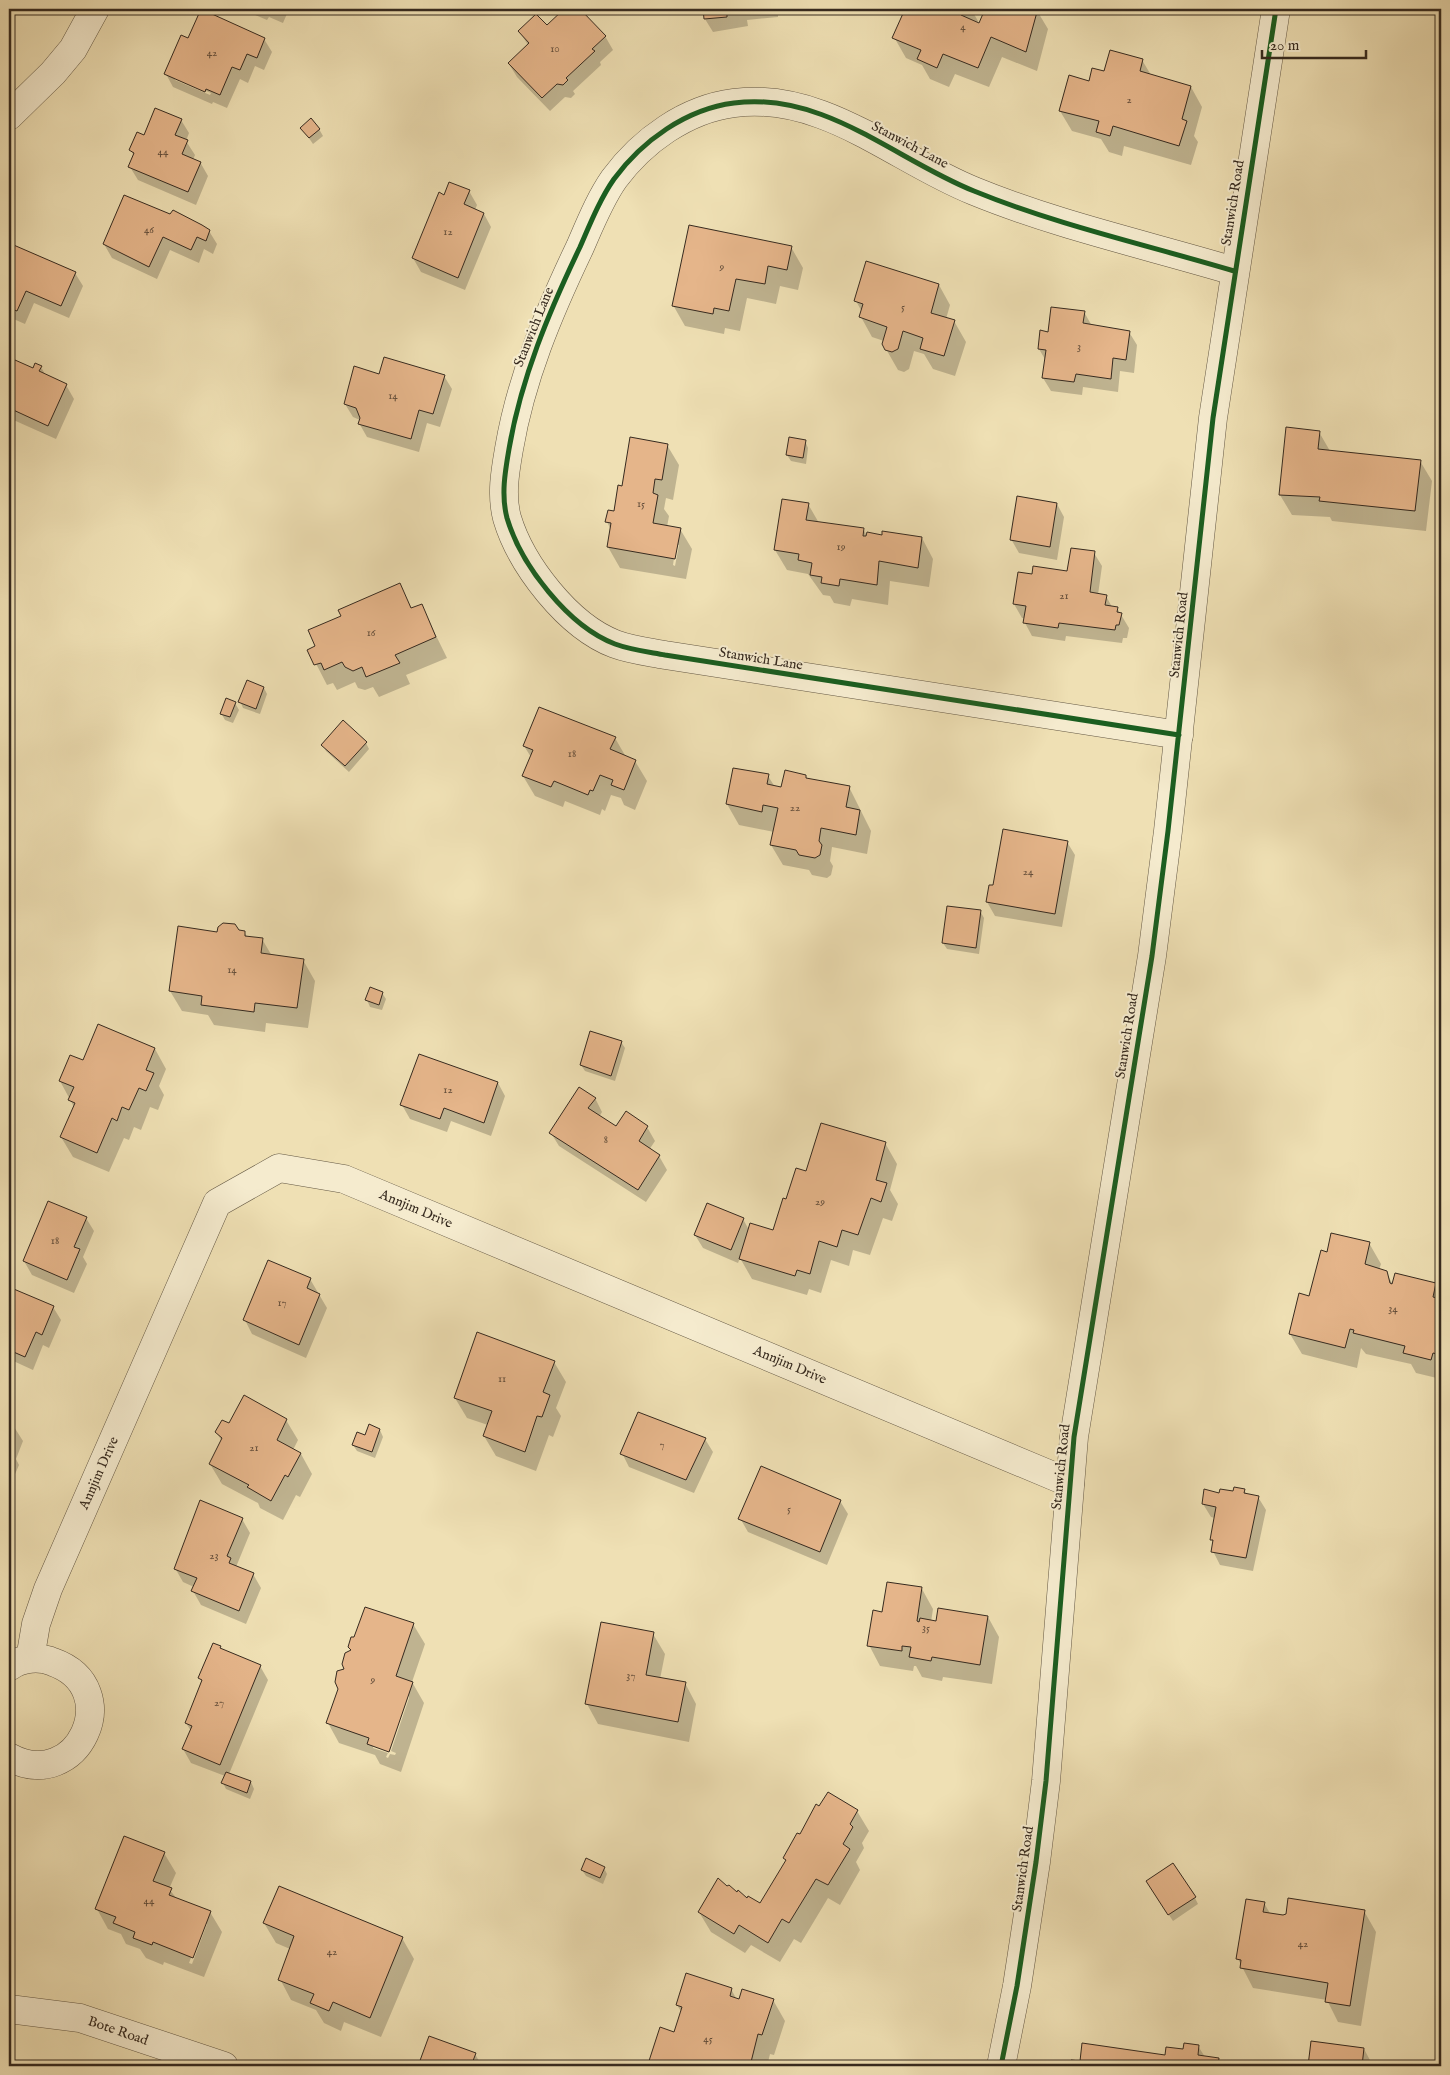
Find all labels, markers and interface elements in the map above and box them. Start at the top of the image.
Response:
house number: 4 [960,20,966,34]
scale bar [1262,28,1366,60]
text: 20 m [1270,36,1300,55]
house number: 10 [550,42,560,56]
house number: 42 [207,46,217,60]
house number: 2 [1126,93,1132,107]
street label: Stanwich Lane [868,117,952,173]
house number: 44 [158,145,169,159]
street label: Stanwich Road [1217,158,1249,247]
house number: 46 [144,223,154,237]
house number: 12 [443,225,453,239]
house number: 9 [719,260,725,274]
street label: Stanwich Lane [510,284,558,370]
house number: 5 [901,300,905,314]
house number: 3 [1077,340,1081,354]
house number: 14 [388,389,398,403]
house number: 15 [637,497,645,511]
house number: 19 [837,540,846,554]
house number: 21 [1059,589,1069,603]
street label: Stanwich Road [1166,591,1193,679]
house number: 16 [367,626,376,640]
street label: Stanwich Lane [718,643,805,675]
house number: 18 [568,747,576,761]
house number: 22 [790,801,800,815]
house number: 24 [1023,865,1034,879]
house number: 14 [227,963,237,977]
street label: Stanwich Road [1111,991,1143,1080]
house number: 12 [443,1083,453,1097]
house number: 8 [604,1133,608,1147]
street label: Annjim Drive [376,1185,456,1233]
house number: 29 [815,1195,825,1209]
house number: 18 [51,1234,59,1248]
house number: 17 [277,1296,287,1310]
house number: 34 [1388,1302,1398,1316]
street label: Annjim Drive [750,1341,830,1389]
house number: 11 [498,1372,506,1386]
street label: Stanwich Road [1048,1423,1075,1511]
street label: Annjim Drive [75,1433,123,1513]
house number: 7 [659,1438,665,1452]
house number: 21 [249,1441,259,1455]
house number: 5 [787,1502,791,1516]
house number: 23 [209,1549,219,1563]
house number: 35 [922,1621,930,1635]
house number: 37 [626,1669,636,1683]
house number: 9 [370,1673,376,1687]
house number: 27 [214,1696,224,1710]
street label: Stanwich Road [1008,1824,1038,1913]
house number: 44 [144,1894,155,1908]
house number: 42 [1298,1937,1308,1951]
house number: 42 [327,1945,337,1959]
street label: Bote Road [85,2012,151,2050]
house number: 45 [703,2032,713,2046]

